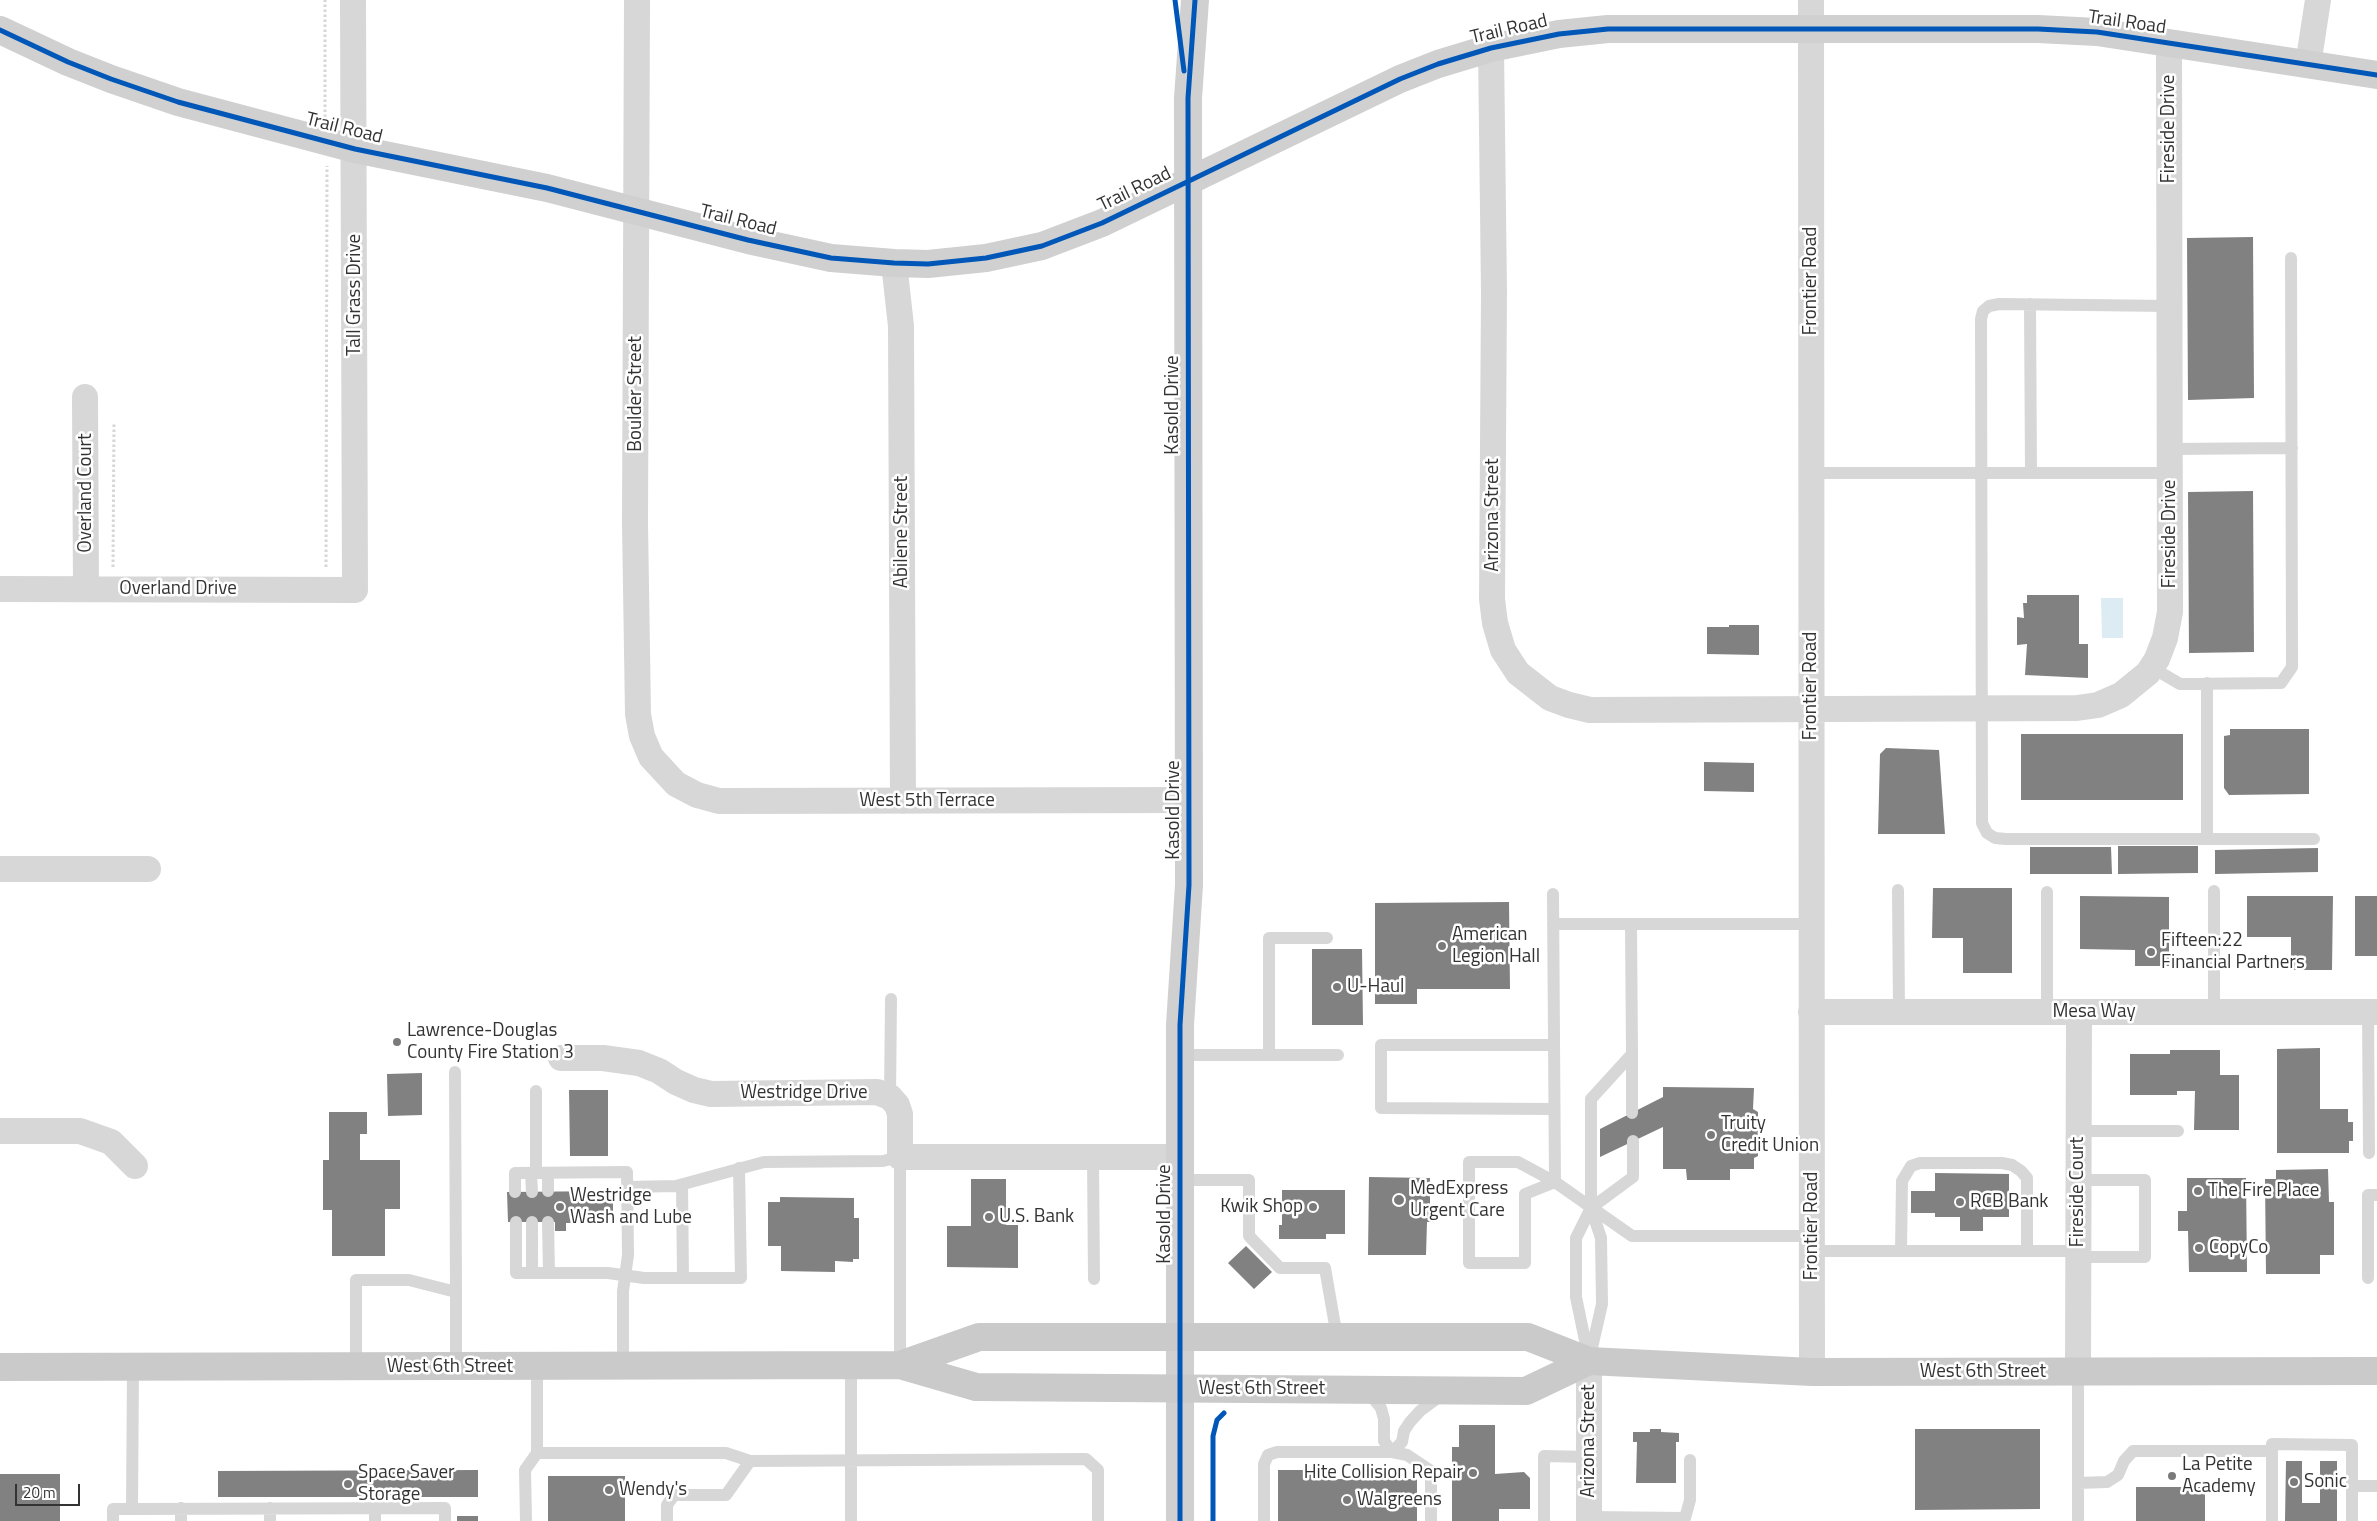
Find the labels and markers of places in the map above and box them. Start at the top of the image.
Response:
place label: American Legion Hall [1452,924,1540,968]
place label: Fifteen:22 Financial Partners [2161,930,2305,974]
marker: American Legion Hall [1436,940,1448,952]
marker: Fifteen:22 Financial Partners [2145,946,2157,958]
place label: U-Haul [1347,976,1404,998]
marker: U-Haul [1331,981,1343,993]
place label: Lawrence-Douglas County Fire Station 3 [407,1020,574,1064]
marker: Lawrence-Douglas County Fire Station 3 [391,1036,403,1048]
place label: Truity Credit Union [1721,1113,1819,1157]
marker: Truity Credit Union [1705,1129,1717,1141]
place label: MedExpress Urgent Care [1410,1178,1508,1222]
place label: The Fire Place [2208,1180,2319,1202]
place label: Westridge Wash and Lube [570,1185,692,1229]
marker: The Fire Place [2192,1185,2204,1197]
place label: RCB Bank [1970,1191,2048,1213]
marker: MedExpress Urgent Care [1392,1193,1406,1207]
place label: Kwik Shop [1220,1196,1303,1218]
marker: RCB Bank [1954,1196,1966,1208]
marker: Westridge Wash and Lube [554,1201,566,1213]
marker: Kwik Shop [1307,1201,1319,1213]
place label: U.S. Bank [999,1206,1074,1228]
marker: U.S. Bank [983,1211,995,1223]
place label: CopyCo [2209,1237,2268,1259]
marker: CopyCo [2193,1242,2205,1254]
place label: La Petite Academy [2182,1454,2256,1498]
place label: Space Saver Storage [358,1462,455,1506]
place label: Hite Collision Repair [1304,1462,1463,1484]
marker: Hite Collision Repair [1467,1467,1479,1479]
marker: La Petite Academy [2166,1470,2178,1482]
place label: Sonic [2304,1471,2347,1493]
marker: Sonic [2288,1476,2300,1488]
marker: Space Saver Storage [342,1478,354,1490]
place label: Wendy's [619,1479,687,1501]
marker: Wendy's [603,1484,615,1496]
place label: Walgreens [1357,1489,1442,1511]
marker: Walgreens [1341,1494,1353,1506]

